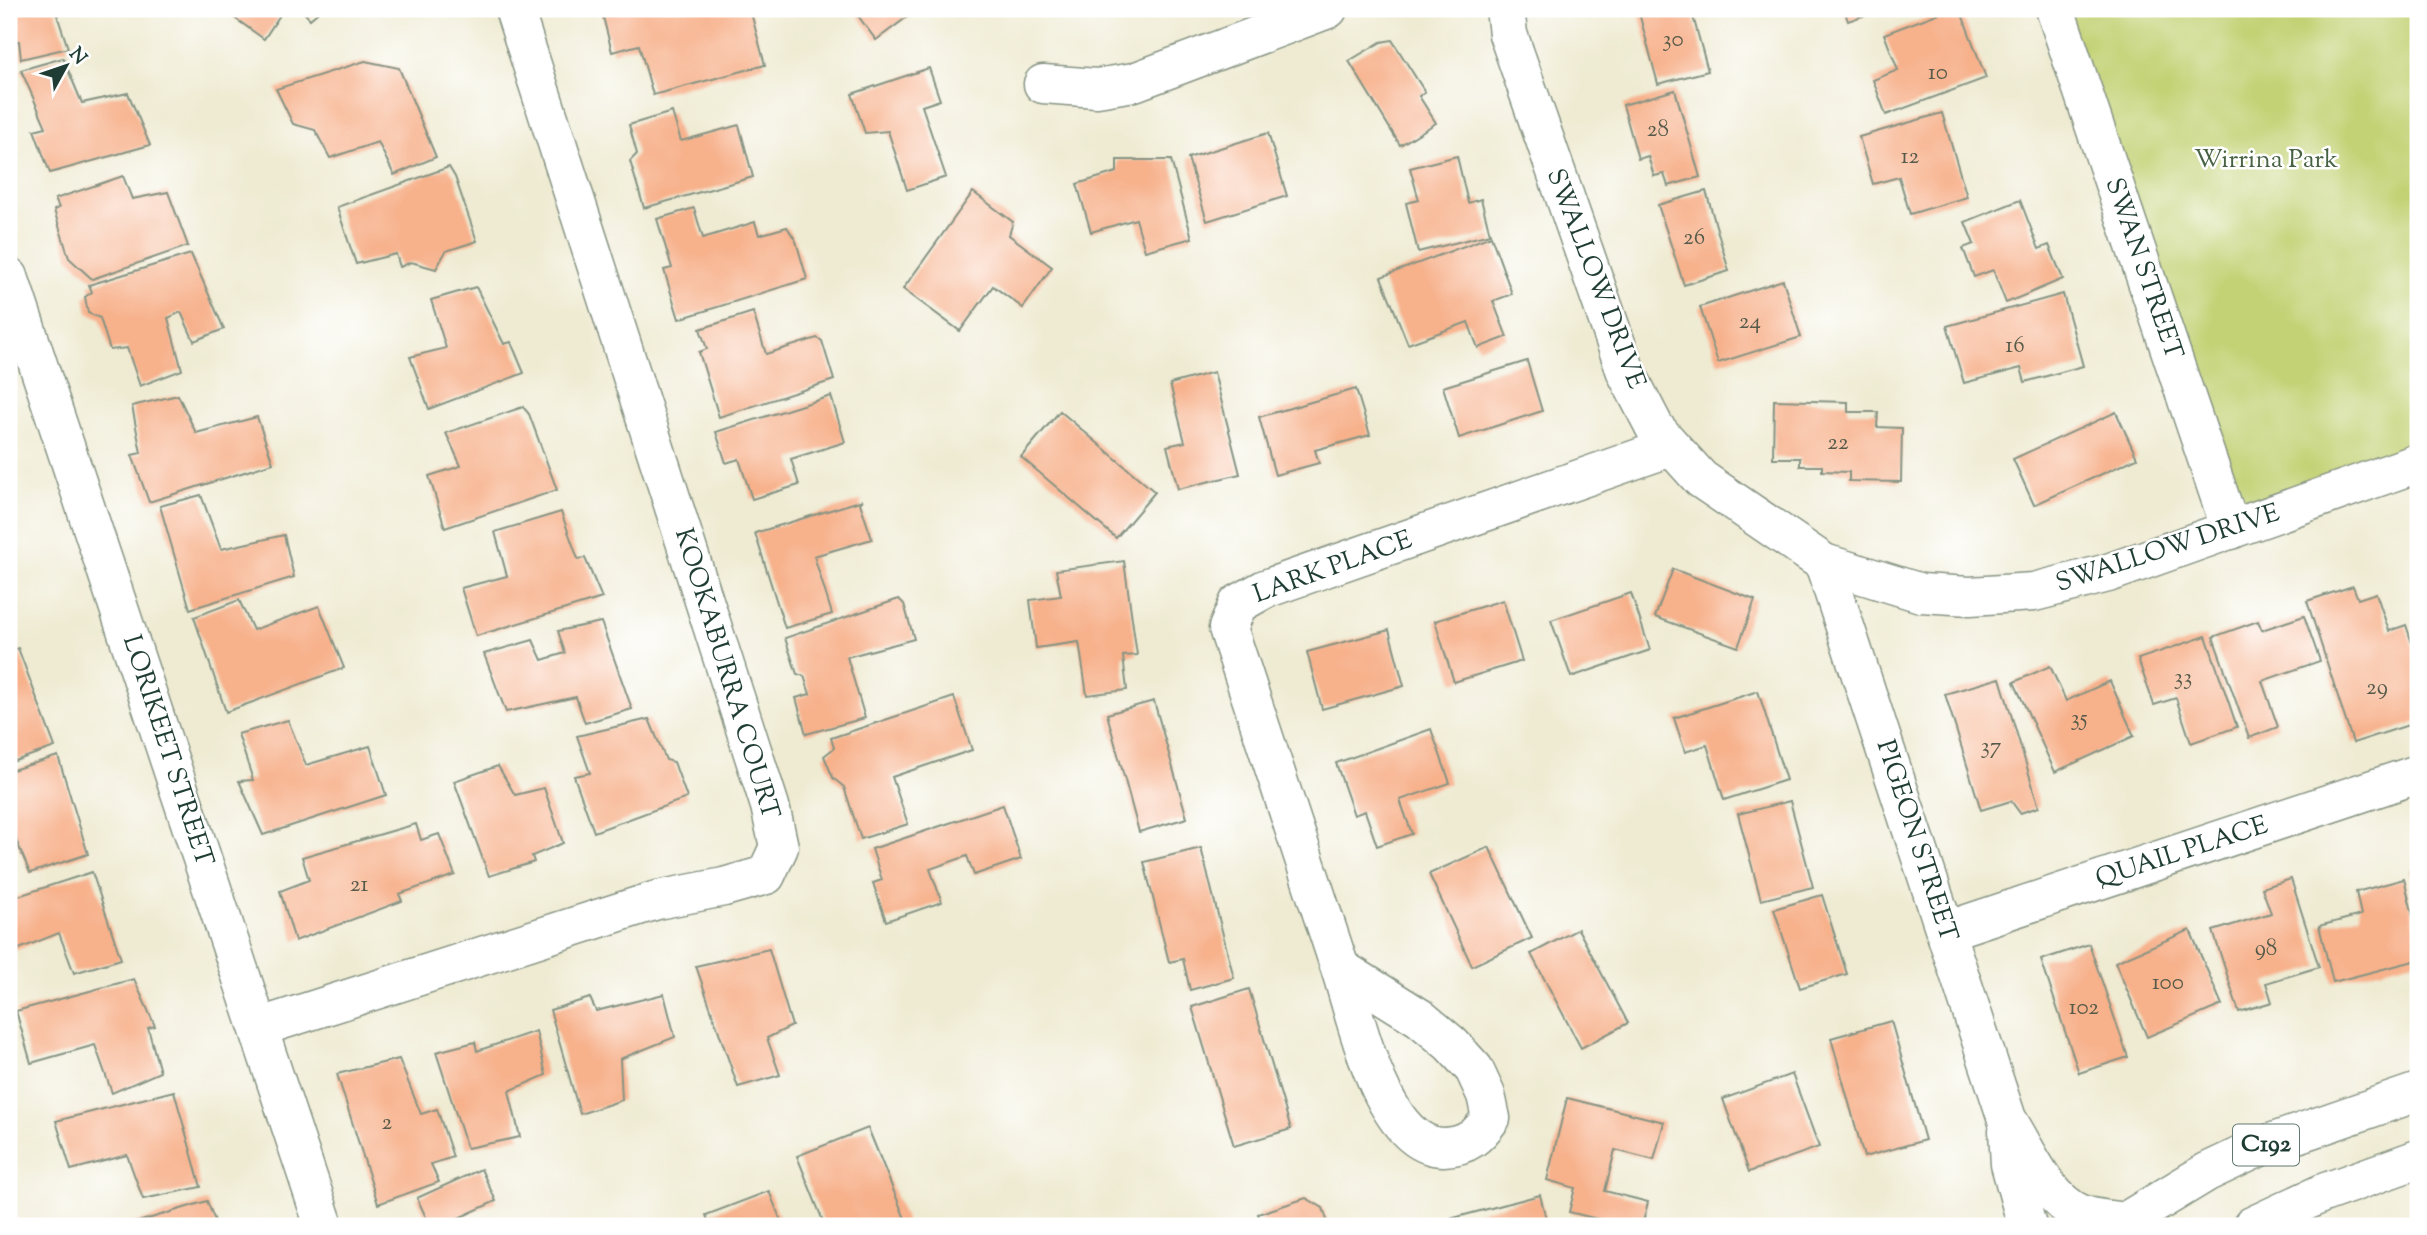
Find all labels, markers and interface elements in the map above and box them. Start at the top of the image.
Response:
house number: 30 [1662,24,1684,57]
north arrow [32,32,102,102]
text: N [62,42,92,71]
house number: 10 [1928,57,1948,90]
house number: 28 [1647,114,1669,147]
house number: 12 [1901,141,1920,174]
park label: Wirrina Park [2194,142,2338,179]
street label: SWALLOW DRIVE [1536,163,1654,395]
street label: SWAN STREET [2095,173,2191,365]
house number: 26 [1683,222,1705,255]
house number: 24 [1739,306,1761,339]
house number: 16 [2005,330,2025,363]
house number: 22 [1827,427,1849,460]
street label: SWALLOW DRIVE [2051,495,2285,603]
street label: LARK PLACE [1248,522,1418,614]
street label: KOOKABURRA COURT [664,524,788,824]
street label: LORIKEET STREET [112,631,222,871]
house number: 33 [2174,662,2192,695]
house number: 29 [2366,672,2388,705]
house number: 35 [2070,703,2088,736]
house number: 37 [1981,731,2002,764]
street label: PIGEON STREET [1866,735,1966,947]
street label: QUAIL PLACE [2091,808,2273,898]
house number: 21 [350,869,368,902]
house number: 98 [2255,933,2277,966]
house number: 100 [2152,967,2184,1000]
house number: 102 [2069,992,2099,1025]
house number: 2 [382,1107,393,1140]
road number: C192 [2233,1125,2299,1166]

